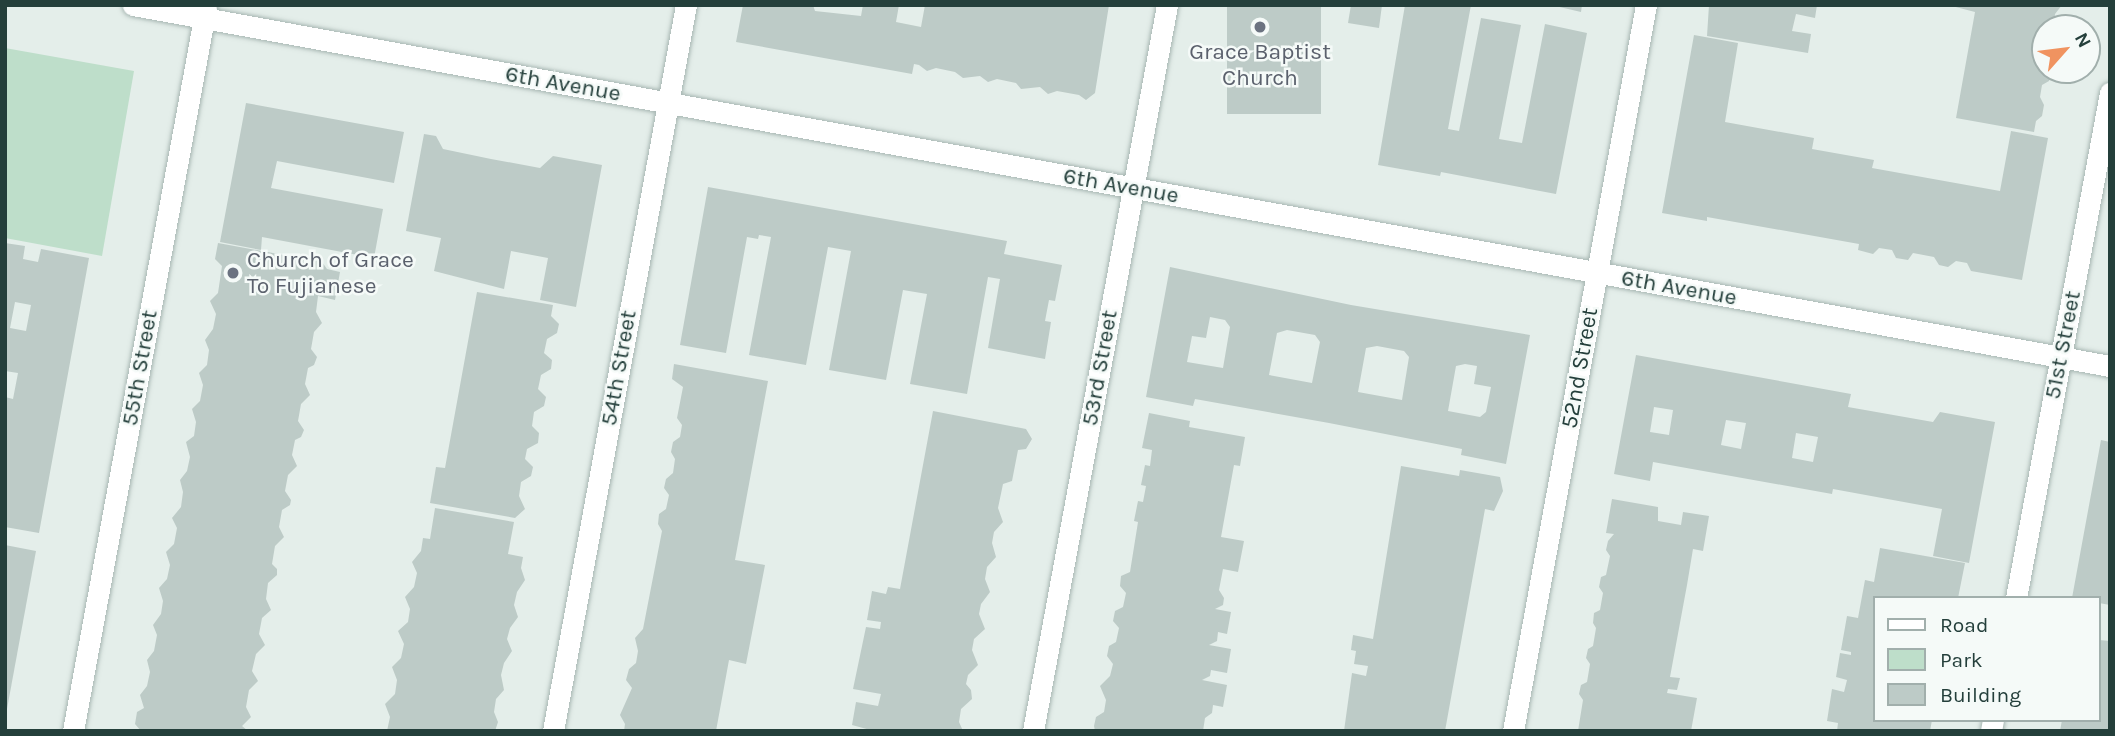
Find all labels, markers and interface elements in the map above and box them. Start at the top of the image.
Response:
north arrow [2031,14,2101,84]
marker: Grace Baptist Church [1252,19,1268,35]
text: N [2070,29,2096,51]
place label: Grace Baptist Church [1189,38,1331,92]
street label: 6th Avenue [503,60,623,108]
street label: 6th Avenue [1061,162,1181,210]
place label: Church of Grace To Fujianese [247,246,414,300]
street label: 6th Avenue [1619,264,1739,312]
marker: Church of Grace To Fujianese [225,265,241,281]
street label: 51st Street [2039,288,2087,402]
street label: 52nd Street [1556,305,1604,431]
street label: 55th Street [116,308,164,428]
street label: 54th Street [595,308,643,428]
street label: 53rd Street [1076,308,1124,428]
legend [1874,596,2101,722]
text: Road [1940,613,1988,637]
text: Park [1940,648,1983,672]
text: Building [1940,683,2021,707]

